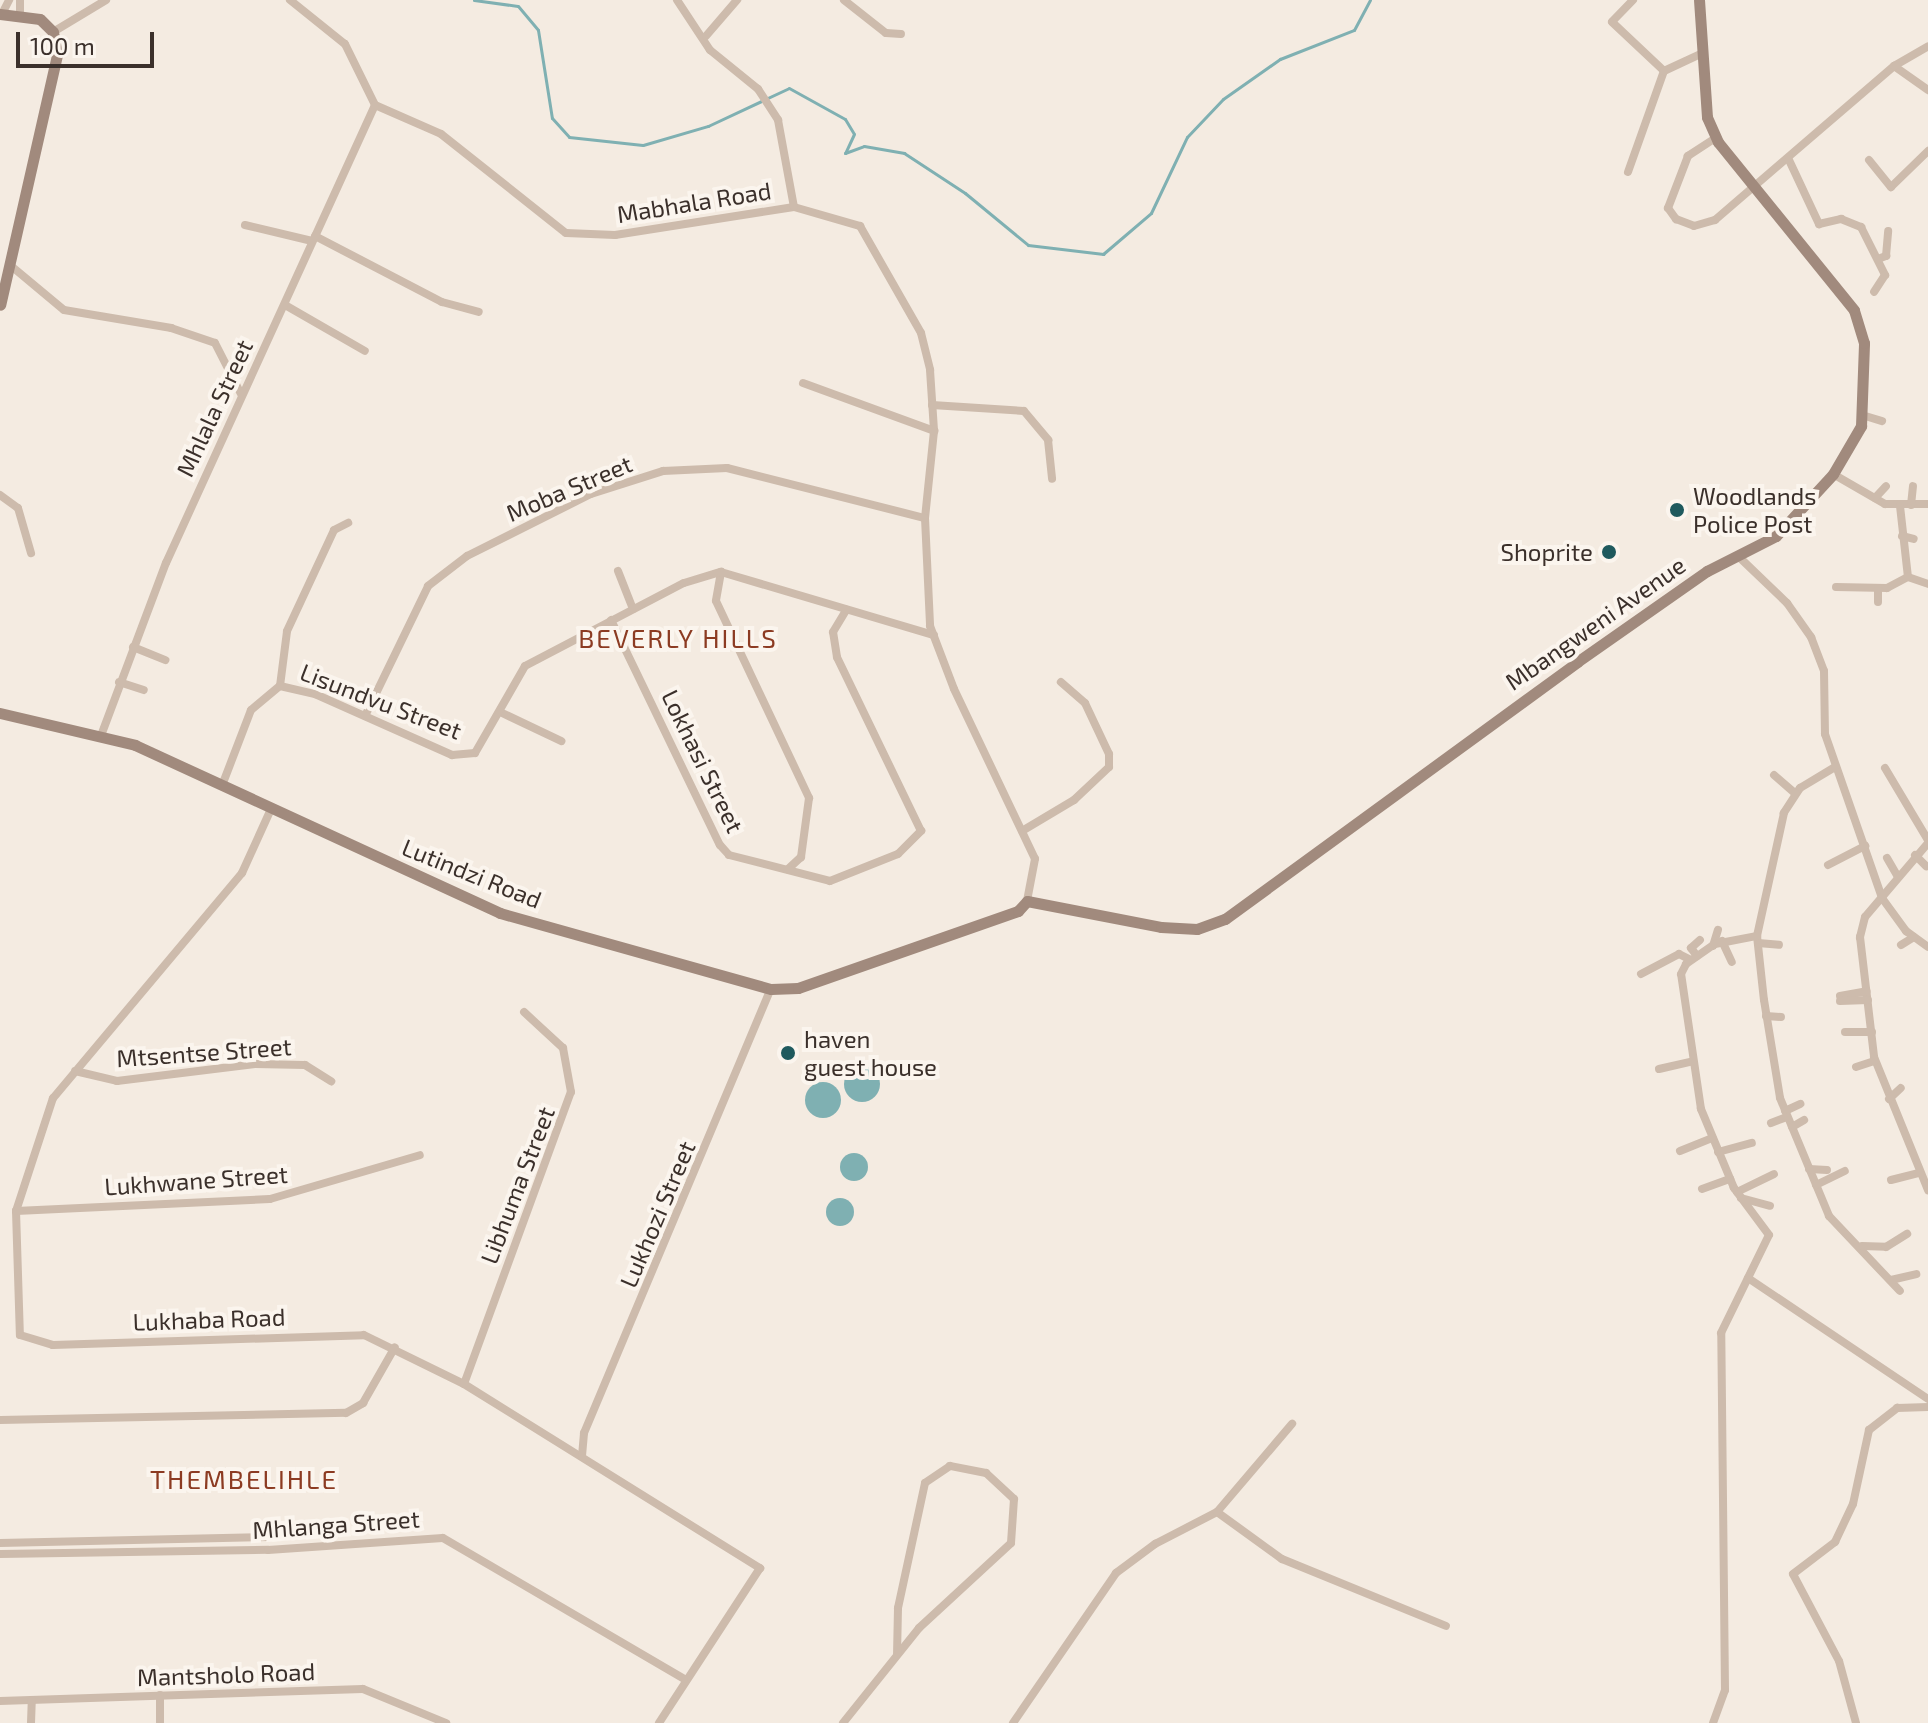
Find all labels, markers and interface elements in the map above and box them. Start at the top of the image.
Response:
scale bar [20,16,158,66]
text: 100 m [30,31,95,60]
street label: Mabhala Road [615,176,773,228]
street label: Mhlala Street [170,335,258,481]
street label: Moba Street [502,449,636,527]
place label: Woodlands Police Post [1693,482,1817,538]
marker: Woodlands Police Post [1668,501,1686,519]
place label: Shoprite [1500,538,1593,566]
marker: Shoprite [1600,543,1618,561]
street label: Mbangweni Avenue [1499,550,1691,696]
district label: BEVERLY HILLS [578,622,778,654]
street label: Lisundvu Street [296,657,466,745]
street label: Lokhasi Street [656,685,750,837]
street label: Lutindzi Road [398,832,546,914]
place label: haven guest house [804,1025,937,1081]
street label: Mtsentse Street [115,1032,293,1072]
marker: haven guest house [779,1044,797,1062]
street label: Libhuma Street [474,1102,560,1268]
street label: Lukhozi Street [613,1137,701,1291]
street label: Lukhwane Street [103,1159,289,1201]
street label: Lukhaba Road [132,1302,286,1336]
district label: THEMBELIHLE [150,1463,338,1495]
street label: Mhlanga Street [251,1504,421,1544]
street label: Mantsholo Road [136,1656,316,1692]

